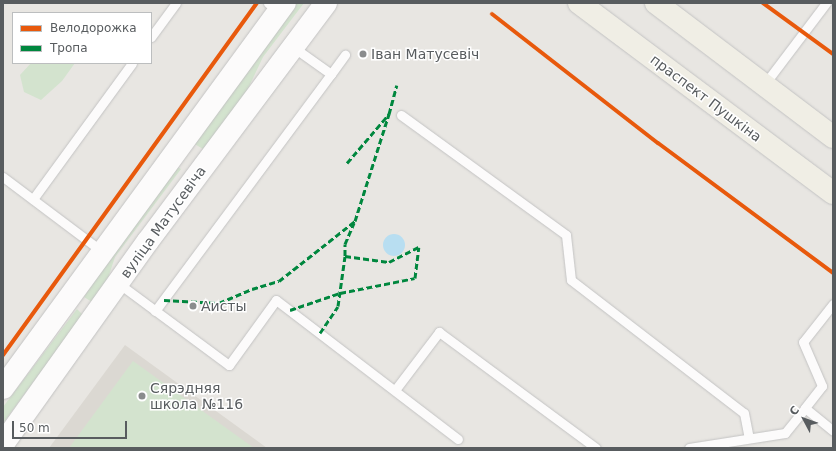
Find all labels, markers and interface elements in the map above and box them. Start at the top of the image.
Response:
legend [12,12,152,64]
text: Велодорожка [50,21,137,35]
text: Тропа [50,41,88,55]
place label: Іван Матусевіч [371,46,479,62]
marker: Іван Матусевіч [358,49,368,59]
street label: праспект Пушкіна [647,51,765,145]
street label: вуліца Матусевіча [117,163,209,281]
place label: Аисты [201,298,247,314]
marker: Аисты [188,301,198,311]
place label: Сярэдняя школа №116 [150,380,243,412]
marker: Сярэдняя школа №116 [137,391,147,401]
north arrow [784,399,824,439]
text: С [787,403,802,418]
scale bar [14,413,129,439]
text: 50 m [19,421,50,435]

